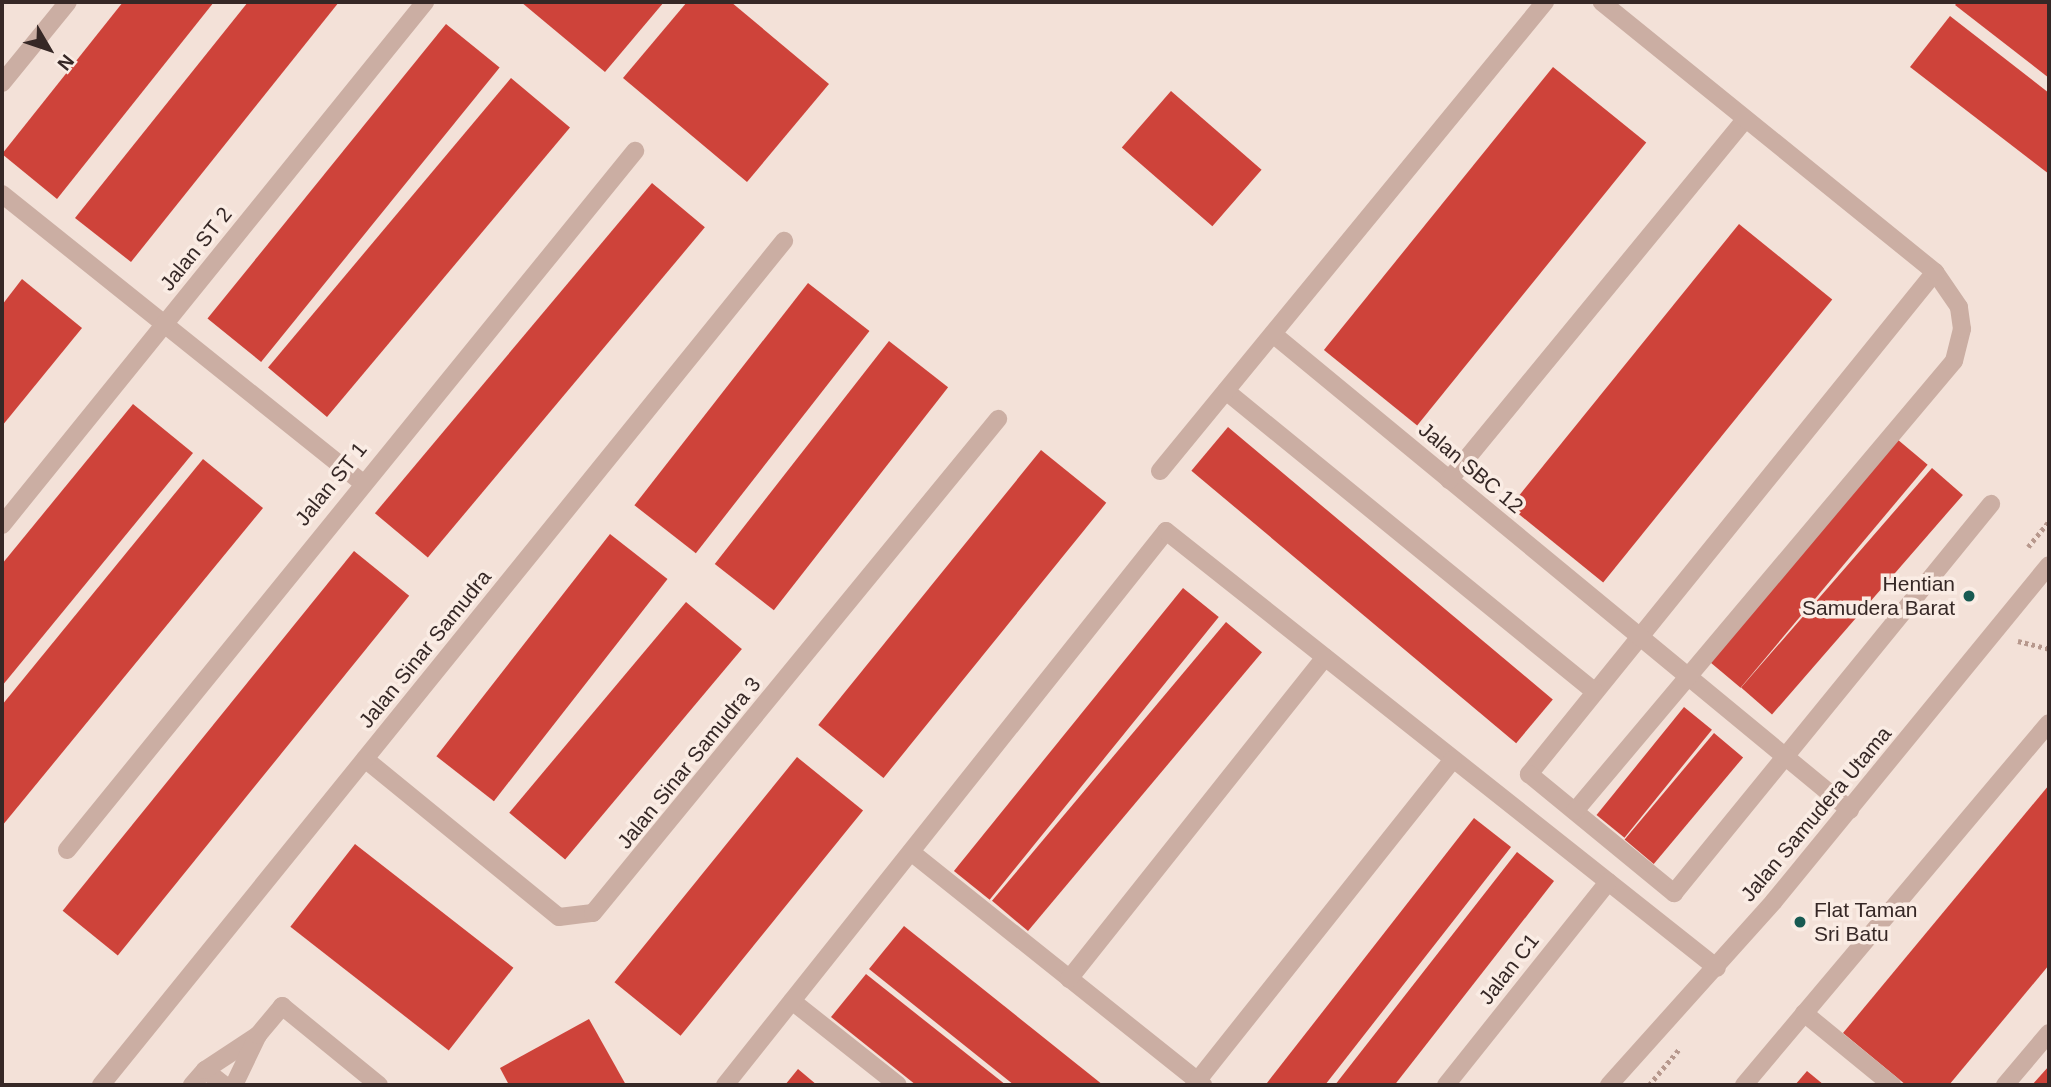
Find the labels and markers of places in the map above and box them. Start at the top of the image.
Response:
place label: Hentian Samudera Barat [1802,571,1955,621]
marker: Hentian Samudera Barat [1961,588,1977,604]
place label: Flat Taman Sri Batu [1814,897,1918,947]
marker: Flat Taman Sri Batu [1792,914,1808,930]

